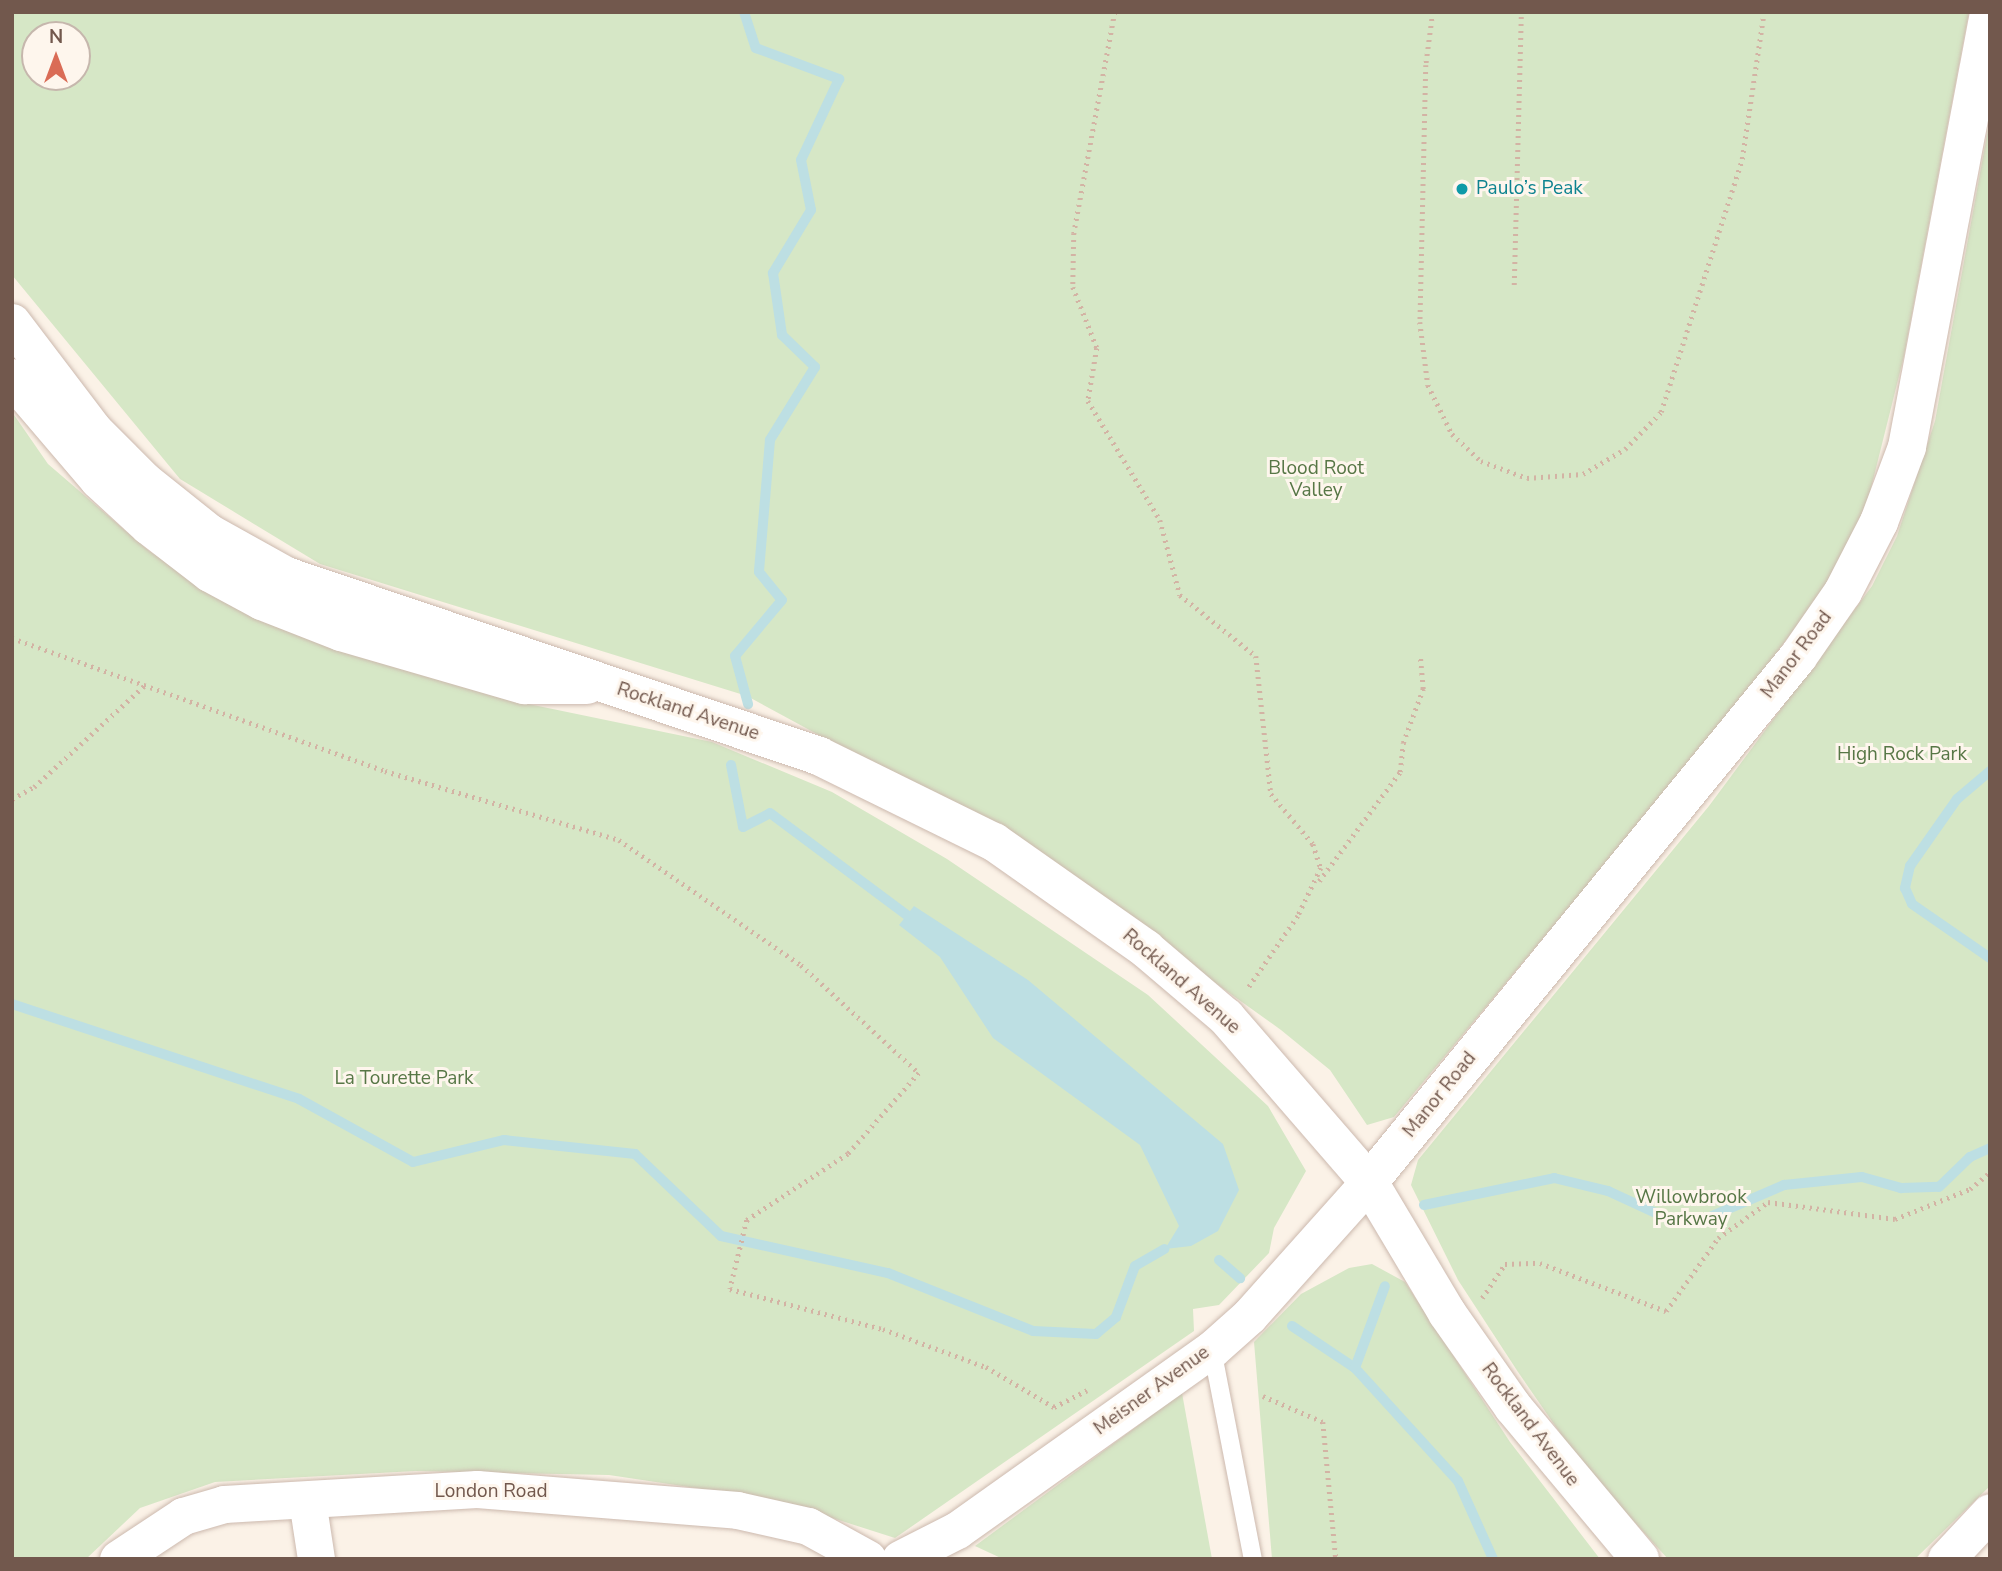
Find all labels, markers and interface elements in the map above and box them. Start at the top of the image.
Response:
north arrow [21,21,91,91]
text: N [49,24,63,50]
place label: Paulo’s Peak [1476,178,1583,200]
marker: Paulo’s Peak [1454,181,1470,197]
park label: Blood Root Valley [1268,458,1364,502]
street label: Manor Road [1757,607,1837,703]
street label: Rockland Avenue [614,678,762,746]
park label: High Rock Park [1837,744,1967,766]
street label: Rockland Avenue [1117,925,1245,1039]
street label: Manor Road [1399,1048,1481,1142]
park label: La Tourette Park [334,1068,474,1090]
park label: Willowbrook Parkway [1635,1187,1747,1231]
street label: Meisner Avenue [1090,1341,1214,1441]
street label: Rockland Avenue [1476,1359,1584,1491]
street label: London Road [434,1481,548,1503]

